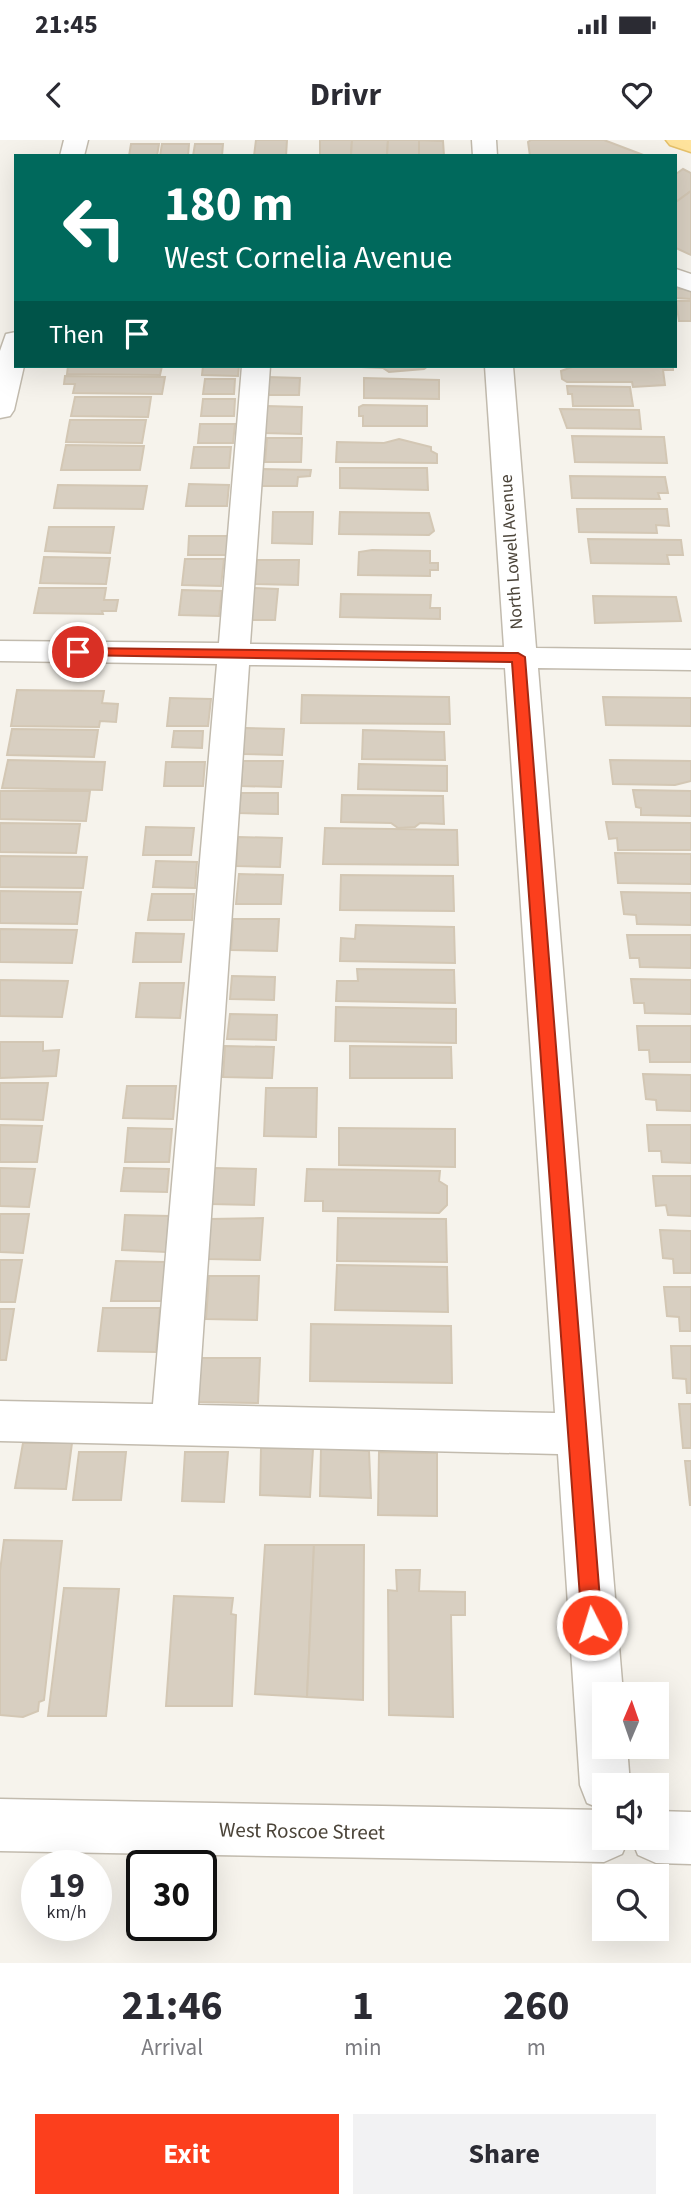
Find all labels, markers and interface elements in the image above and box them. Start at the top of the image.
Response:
text: 21:45 [35,6,98,43]
text: Drivr [310,72,381,118]
icon: back [35,76,73,114]
icon: heart [618,76,656,114]
text: 180 m [164,170,293,240]
icon: left [49,182,140,273]
text: West Cornelia Avenue [164,235,452,281]
icon: arrive [118,315,156,353]
text: Then [49,316,104,353]
street label: North Lowell Avenue [494,474,529,630]
pin [48,622,108,682]
icon: arrive [59,633,97,671]
position arrow [555,1588,629,1662]
north arrow [592,1682,668,1759]
map controls [592,1682,669,1941]
button: sound [592,1773,669,1850]
street label: West Roscoe Street [219,1815,385,1847]
speed limit sign: 30 [126,1850,217,1941]
text: 19 [48,1861,85,1911]
button: search [592,1864,669,1941]
text: km/h [47,1900,86,1925]
text: 21:46 [121,1976,223,2036]
text: 1 [352,1976,374,2036]
text: 260 [503,1976,570,2036]
text: Arrival [141,2031,203,2064]
text: min [344,2031,382,2064]
text: m [527,2031,546,2064]
button: Exit [35,2114,339,2194]
button: Share [353,2114,656,2194]

